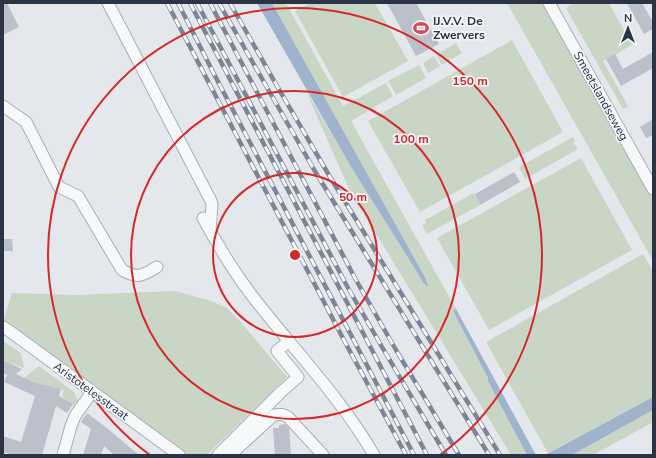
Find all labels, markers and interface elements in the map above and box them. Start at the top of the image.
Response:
north arrow [608,8,648,48]
text: N [624,11,632,26]
place label: IJ.V.V. De Zwervers [433,13,485,43]
sports icon: IJ.V.V. De Zwervers [412,19,430,37]
street label: Smeetslandseweg [570,49,632,143]
text: 150 m [452,73,488,89]
text: 100 m [393,131,429,147]
text: 50 m [339,189,367,205]
centre of rings [288,248,302,262]
street label: Aristotelesstraat [50,358,133,424]

